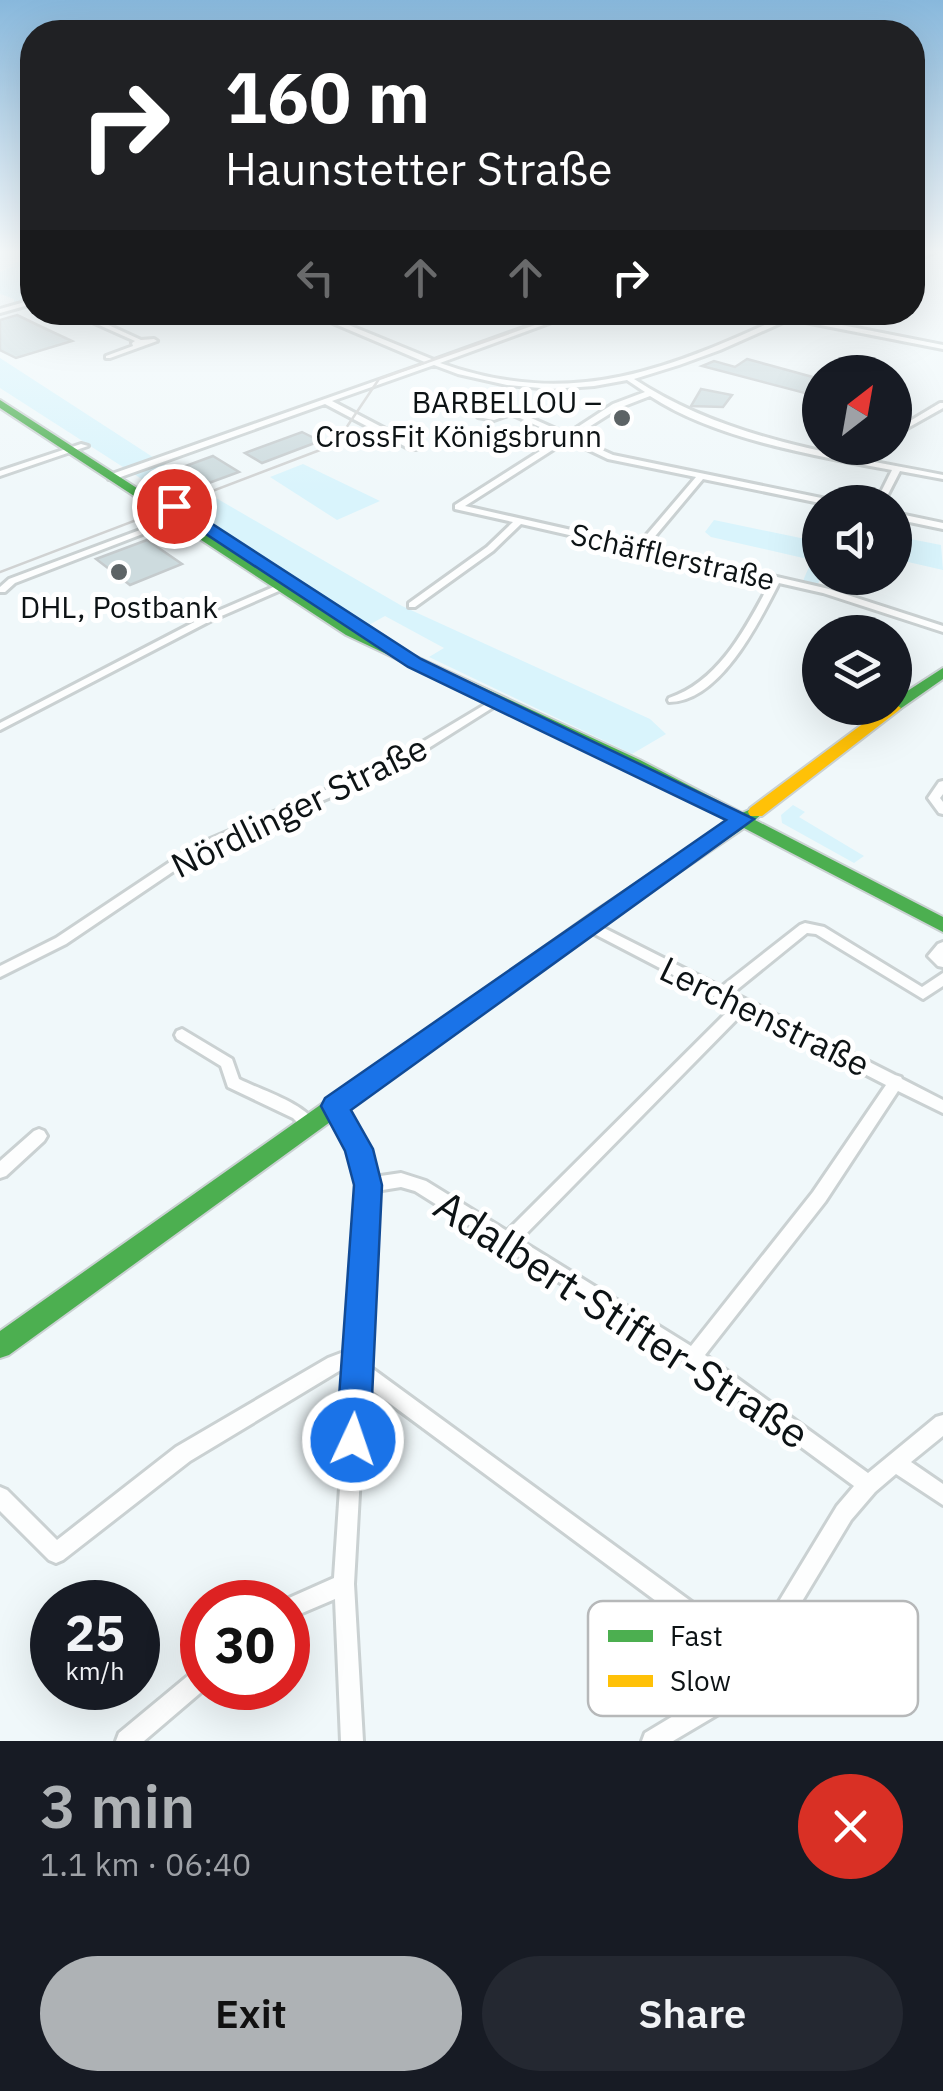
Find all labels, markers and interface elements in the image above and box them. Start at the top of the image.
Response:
text: 160 m [225,51,430,142]
icon: right [60,60,190,190]
text: Haunstetter Straße [225,139,613,197]
icon: left [288,250,343,305]
icon: ahead [393,250,448,305]
icon: ahead [498,250,553,305]
icon: right [603,250,658,305]
north arrow [802,355,912,465]
map controls [802,355,912,725]
place label: BARBELLOU – CrossFit Königsbrunn [315,382,602,455]
marker: BARBELLOU – CrossFit Königsbrunn [611,407,633,429]
pin [132,464,217,549]
icon: arrive [147,479,202,534]
button: sound [802,485,912,595]
street label: Schäfflerstraße [567,514,779,598]
marker: DHL, Postbank [108,561,130,583]
place label: DHL, Postbank [20,587,218,626]
button: layers [802,615,912,725]
street label: Nördlinger Straße [163,724,435,888]
street label: Lerchenstraße [653,945,877,1087]
street label: Adalbert-Stifter-Straße [424,1177,820,1461]
position arrow [301,1388,405,1492]
speed limit sign: 30 [180,1580,310,1710]
text: 25 [65,1600,125,1665]
legend [588,1601,918,1716]
text: Fast [670,1617,723,1654]
text: km/h [66,1654,124,1687]
text: Slow [670,1662,731,1699]
text: 3 min [40,1766,195,1845]
button: close [798,1774,903,1879]
text: 1.1 km · 06:40 [40,1843,251,1885]
button: Exit [40,1956,462,2071]
button: Share [482,1956,903,2071]

